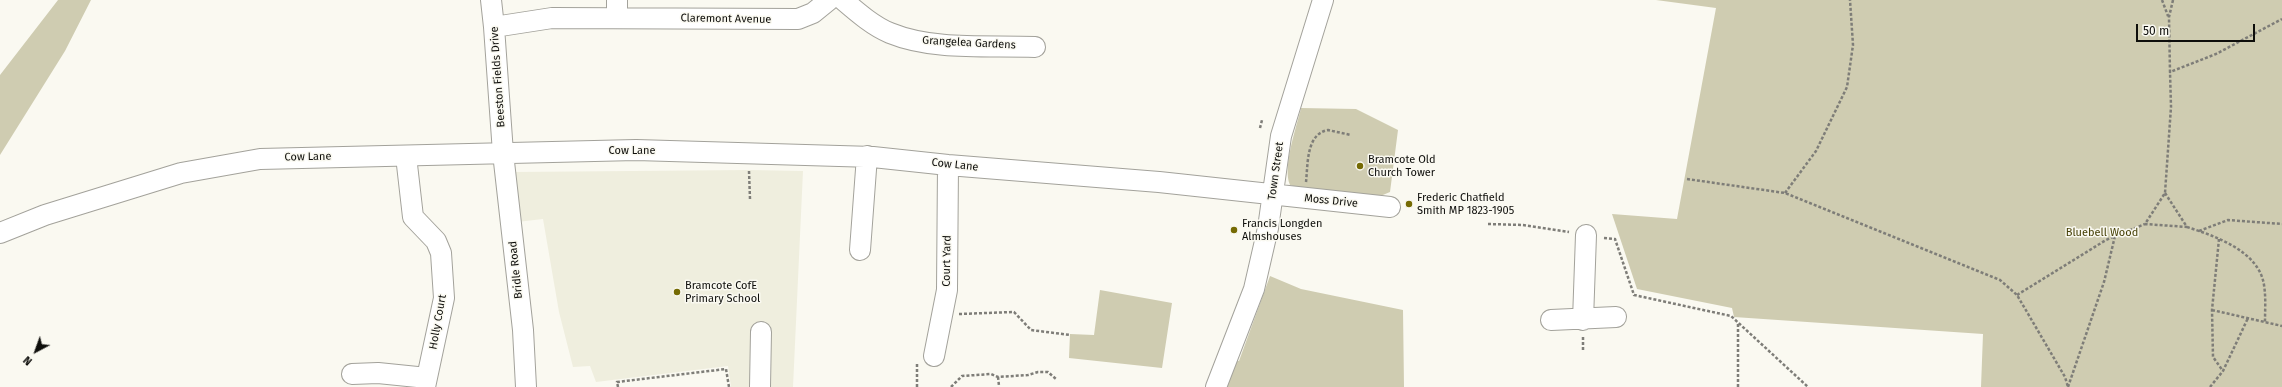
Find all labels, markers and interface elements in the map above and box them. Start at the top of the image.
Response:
street label: Claremont Avenue [680,12,772,26]
scale bar [2138,16,2257,42]
text: 50 m [2143,24,2169,38]
street label: Beeston Fields Drive [488,26,508,128]
street label: Grangelea Gardens [922,34,1016,52]
street label: Town Street [1265,141,1287,201]
street label: Cow Lane [609,144,655,158]
street label: Cow Lane [284,150,332,164]
place label: Bramcote Old Church Tower [1368,153,1435,179]
street label: Cow Lane [931,156,979,174]
marker: Bramcote Old Church Tower [1355,161,1365,171]
place label: Frederic Chatfield Smith MP 1823-1905 [1417,191,1514,217]
street label: Moss Drive [1304,192,1358,210]
marker: Frederic Chatfield Smith MP 1823-1905 [1404,199,1414,209]
place label: Francis Longden Almshouses [1242,217,1322,243]
marker: Francis Longden Almshouses [1229,225,1239,235]
park label: Bluebell Wood [2066,226,2138,240]
street label: Court Yard [940,235,954,287]
street label: Bridle Road [506,240,526,300]
place label: Bramcote CofE Primary School [685,279,760,305]
marker: Bramcote CofE Primary School [672,287,682,297]
street label: Holly Court [427,294,449,350]
north arrow [16,331,56,371]
text: N [21,353,35,368]

